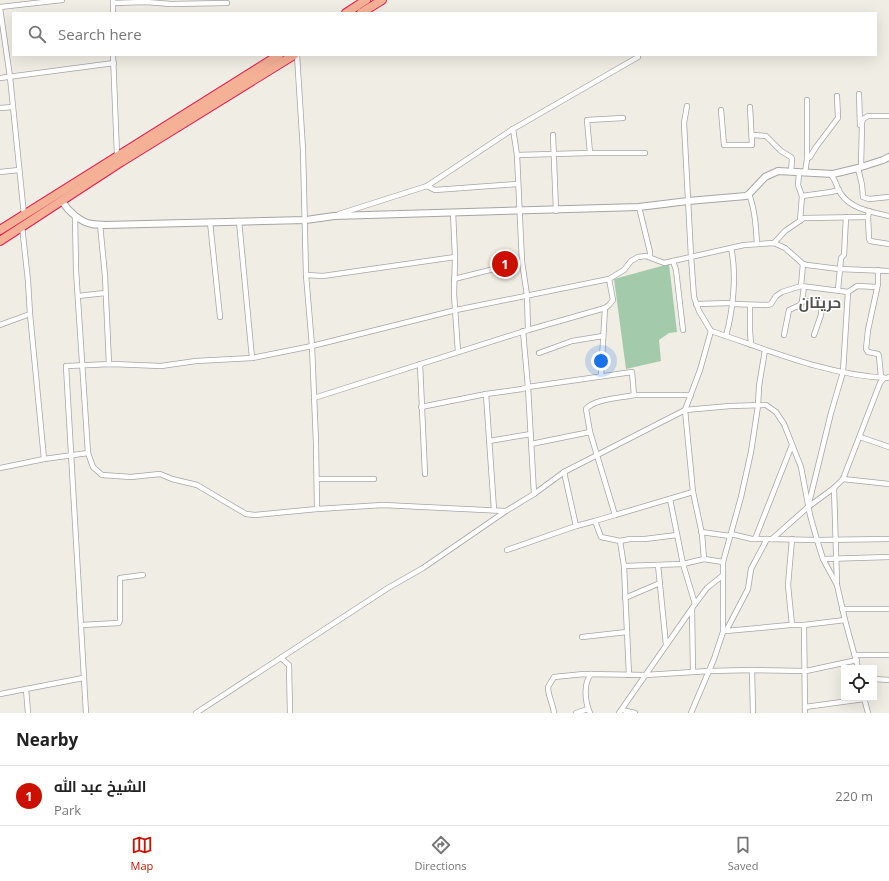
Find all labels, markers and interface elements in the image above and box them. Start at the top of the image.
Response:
search box [12,12,877,56]
icon: search [26,23,48,45]
text: Search here [58,24,142,44]
pin: 1 [492,249,518,279]
district label: حريتان [799,292,841,312]
your location [591,351,611,371]
map controls [841,665,877,701]
button: locate [841,665,877,701]
text: Nearby [16,728,78,751]
text: الشيخ عبد الله [54,776,146,796]
text: 1 [25,787,33,805]
text: 220 m [835,787,873,805]
text: Park [54,801,81,819]
tab: Map [131,834,153,873]
tab: Directions [415,834,467,873]
tab: Saved [728,834,758,873]

